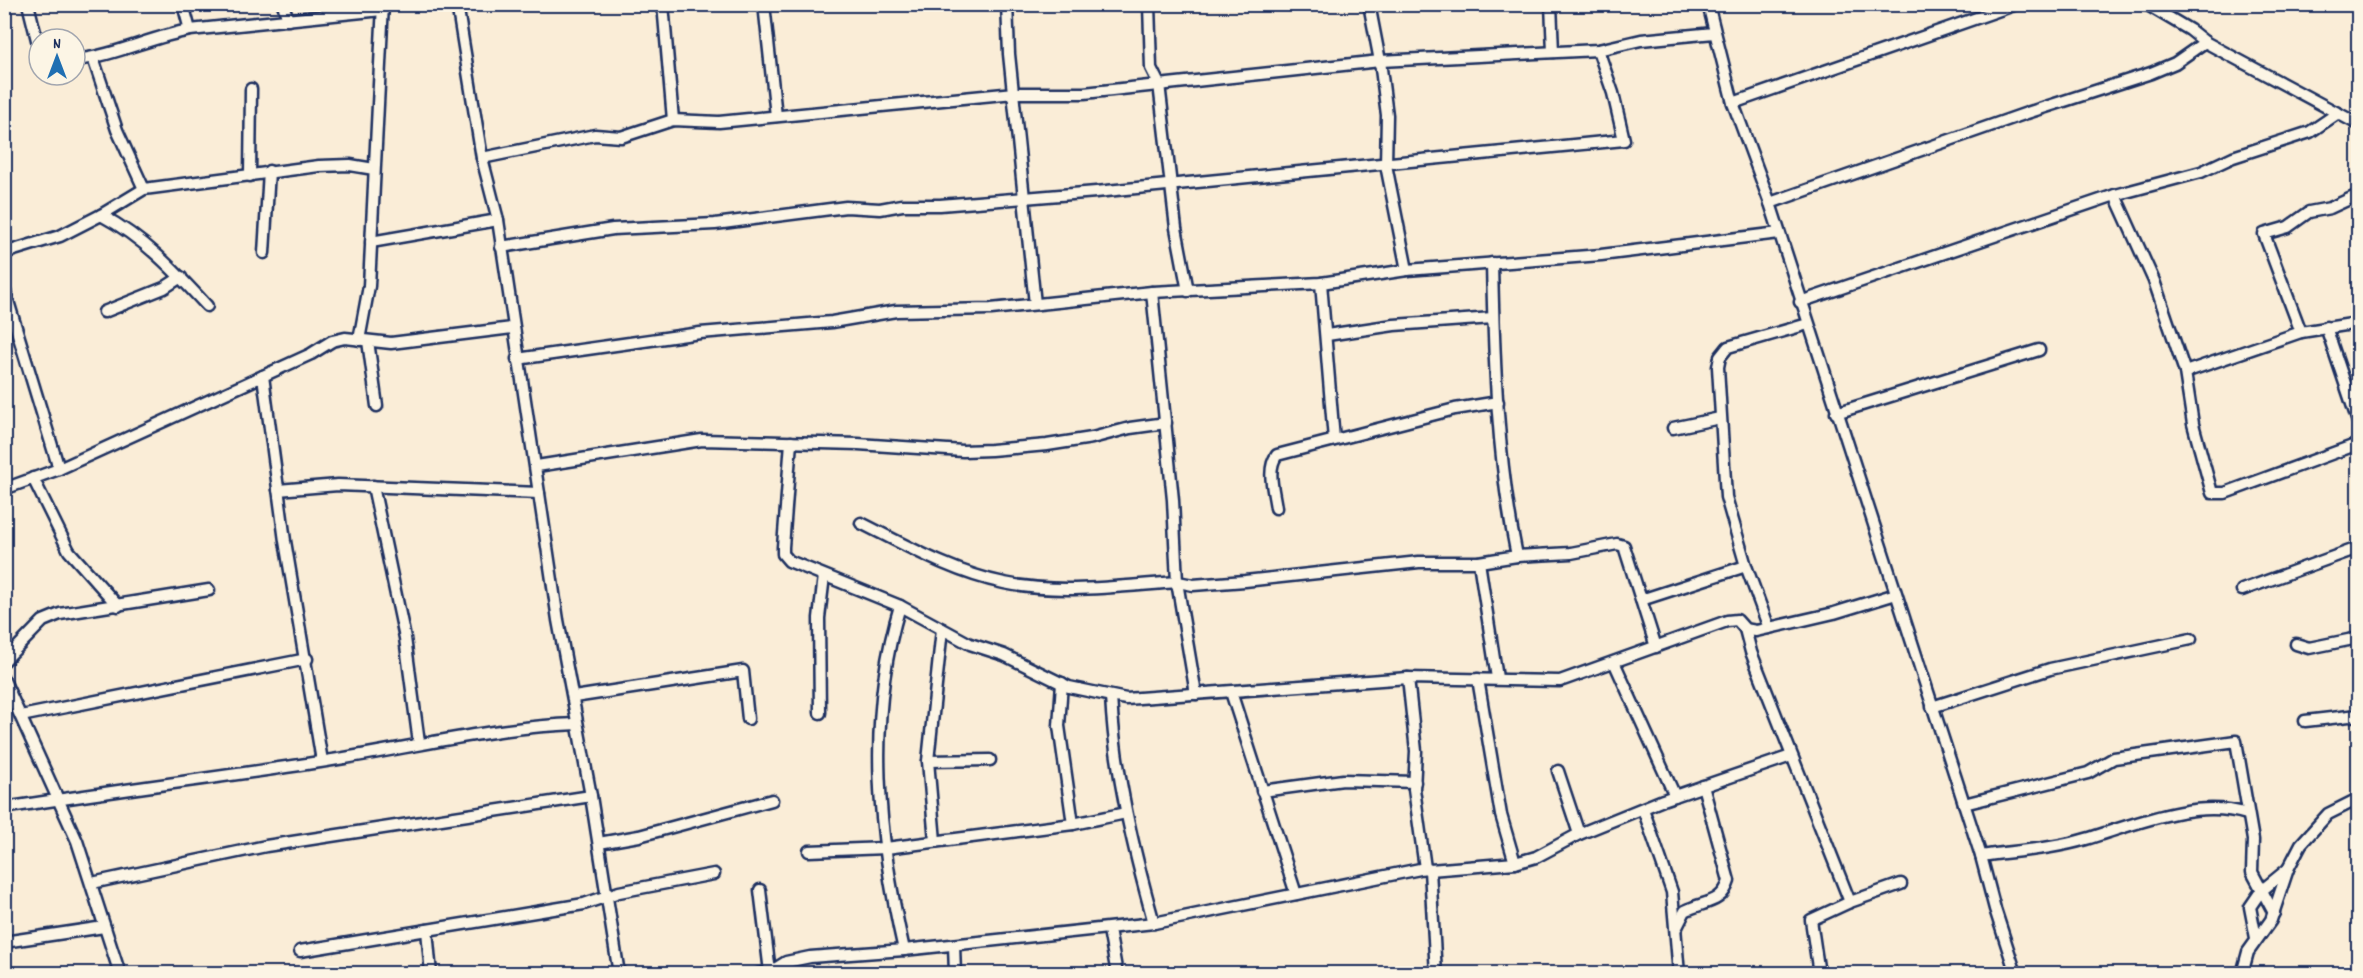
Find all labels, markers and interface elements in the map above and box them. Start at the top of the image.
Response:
north arrow [27,27,87,87]
text: N [53,33,61,56]

